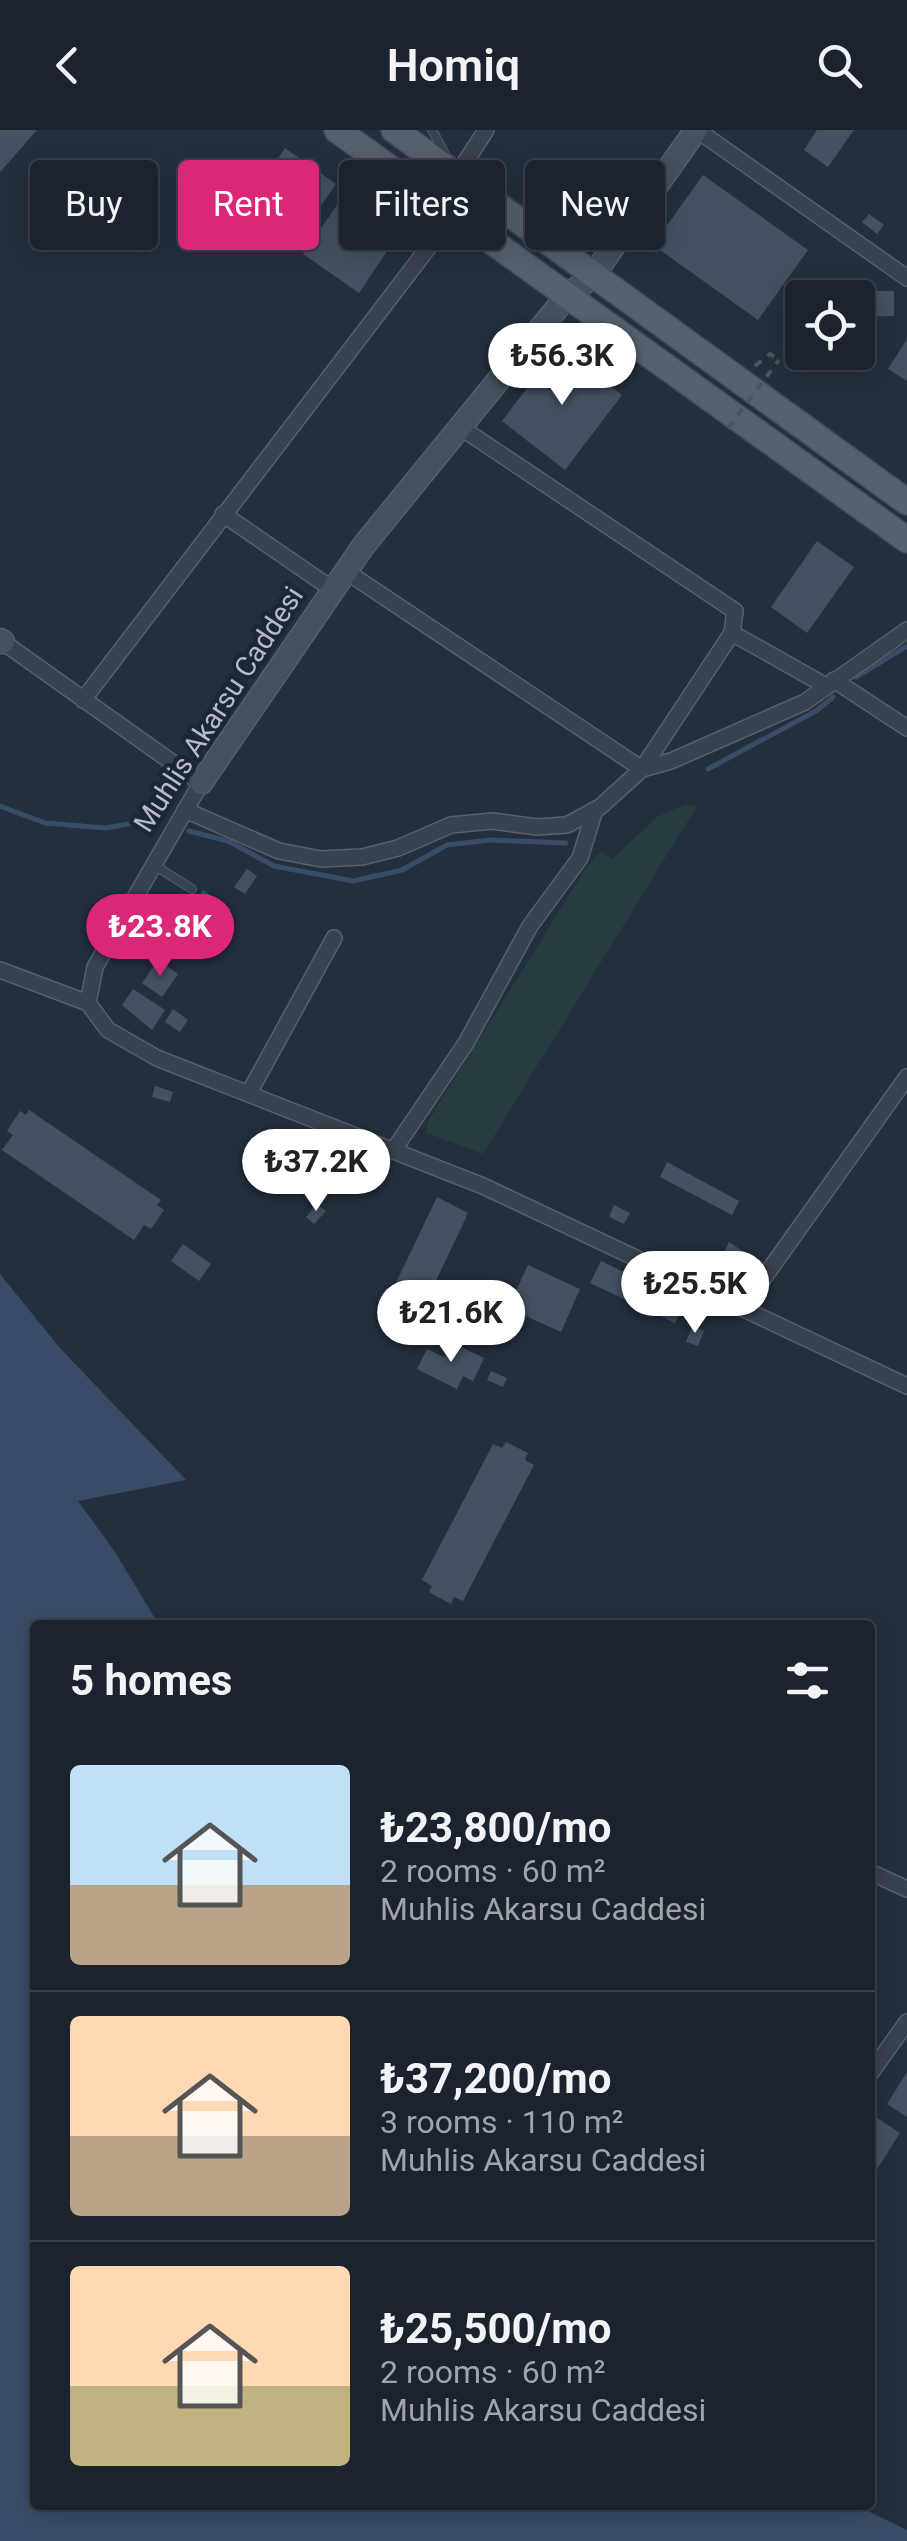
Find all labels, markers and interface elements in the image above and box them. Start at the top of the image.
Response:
icon: back [40,38,95,93]
icon: search [812,38,867,93]
text: Homiq [387,39,520,92]
chip: Buy [30,160,158,250]
chip: Rent [178,160,319,250]
chip: Filters [339,160,505,250]
chip: New [525,160,665,250]
map controls [785,280,875,370]
button: locate [785,280,875,370]
pin: ₺56.3K [481,323,643,408]
text: ₺56.3K [510,336,614,374]
street label: Muhlis Akarsu Caddesi [127,581,310,838]
pin: ₺23.8K [79,894,241,979]
text: ₺23.8K [108,907,212,945]
pin: ₺37.2K [235,1129,397,1214]
text: ₺37.2K [264,1142,368,1180]
pin: ₺25.5K [614,1251,776,1336]
text: ₺25.5K [643,1264,747,1302]
pin: ₺21.6K [370,1280,532,1365]
text: ₺21.6K [399,1293,503,1331]
icon: filters [780,1653,835,1708]
text: 5 homes [70,1656,232,1705]
text: ₺23,800/mo [380,1803,611,1852]
icon: home [150,1805,270,1925]
text: 2 rooms · 60 m² [380,1852,605,1890]
text: Muhlis Akarsu Caddesi [380,1890,706,1928]
text: ₺37,200/mo [380,2054,611,2103]
icon: home [150,2056,270,2176]
text: 3 rooms · 110 m² [380,2103,623,2141]
text: Muhlis Akarsu Caddesi [380,2141,706,2179]
text: ₺25,500/mo [380,2304,611,2353]
icon: home [150,2306,270,2426]
text: 2 rooms · 60 m² [380,2353,605,2391]
text: Muhlis Akarsu Caddesi [380,2391,706,2429]

